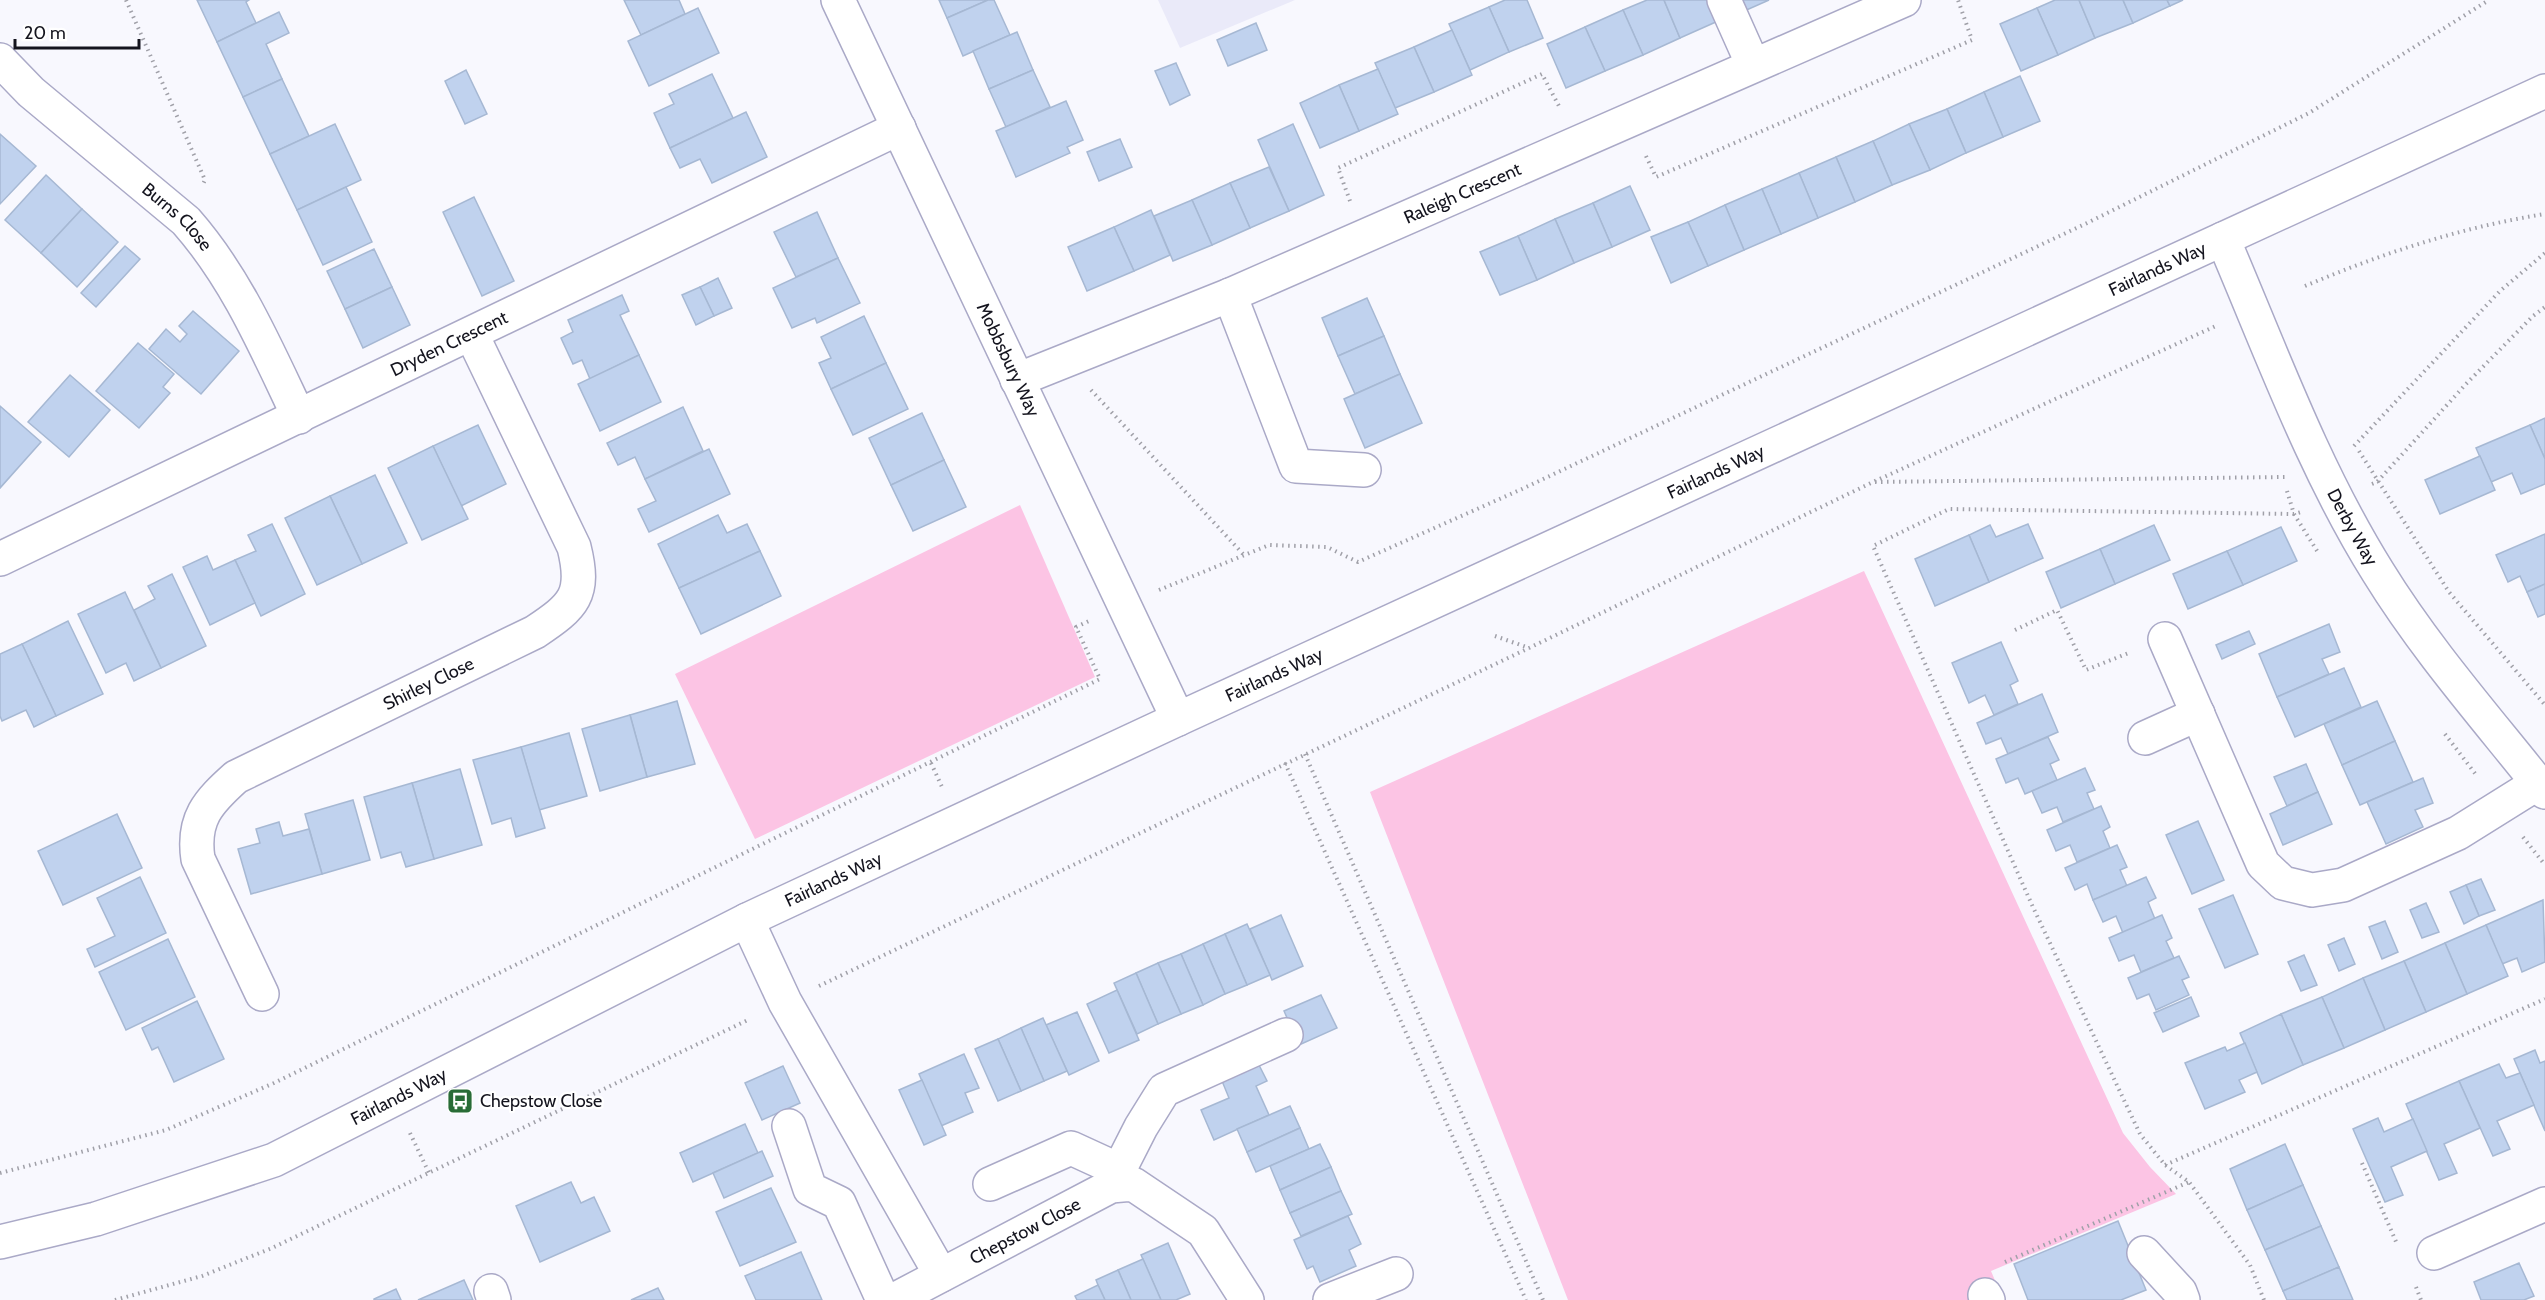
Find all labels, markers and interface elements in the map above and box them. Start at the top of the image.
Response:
scale bar [15,12,140,50]
text: 20 m [24,22,66,44]
street label: Raleigh Crescent [1400,158,1524,229]
street label: Burns Close [138,178,217,255]
street label: Fairlands Way [2105,237,2210,301]
street label: Mobbsbury Way [972,299,1045,420]
street label: Dryden Crescent [387,306,511,381]
street label: Fairlands Way [1664,440,1768,504]
street label: Derby Way [2322,485,2382,570]
street label: Fairlands Way [1222,643,1326,707]
street label: Shirley Close [380,652,477,715]
street label: Fairlands Way [781,848,886,912]
street label: Fairlands Way [347,1063,450,1130]
bus stop icon: Chepstow Close [445,1086,475,1116]
place label: Chepstow Close [480,1090,602,1112]
street label: Chepstow Close [966,1193,1084,1269]

